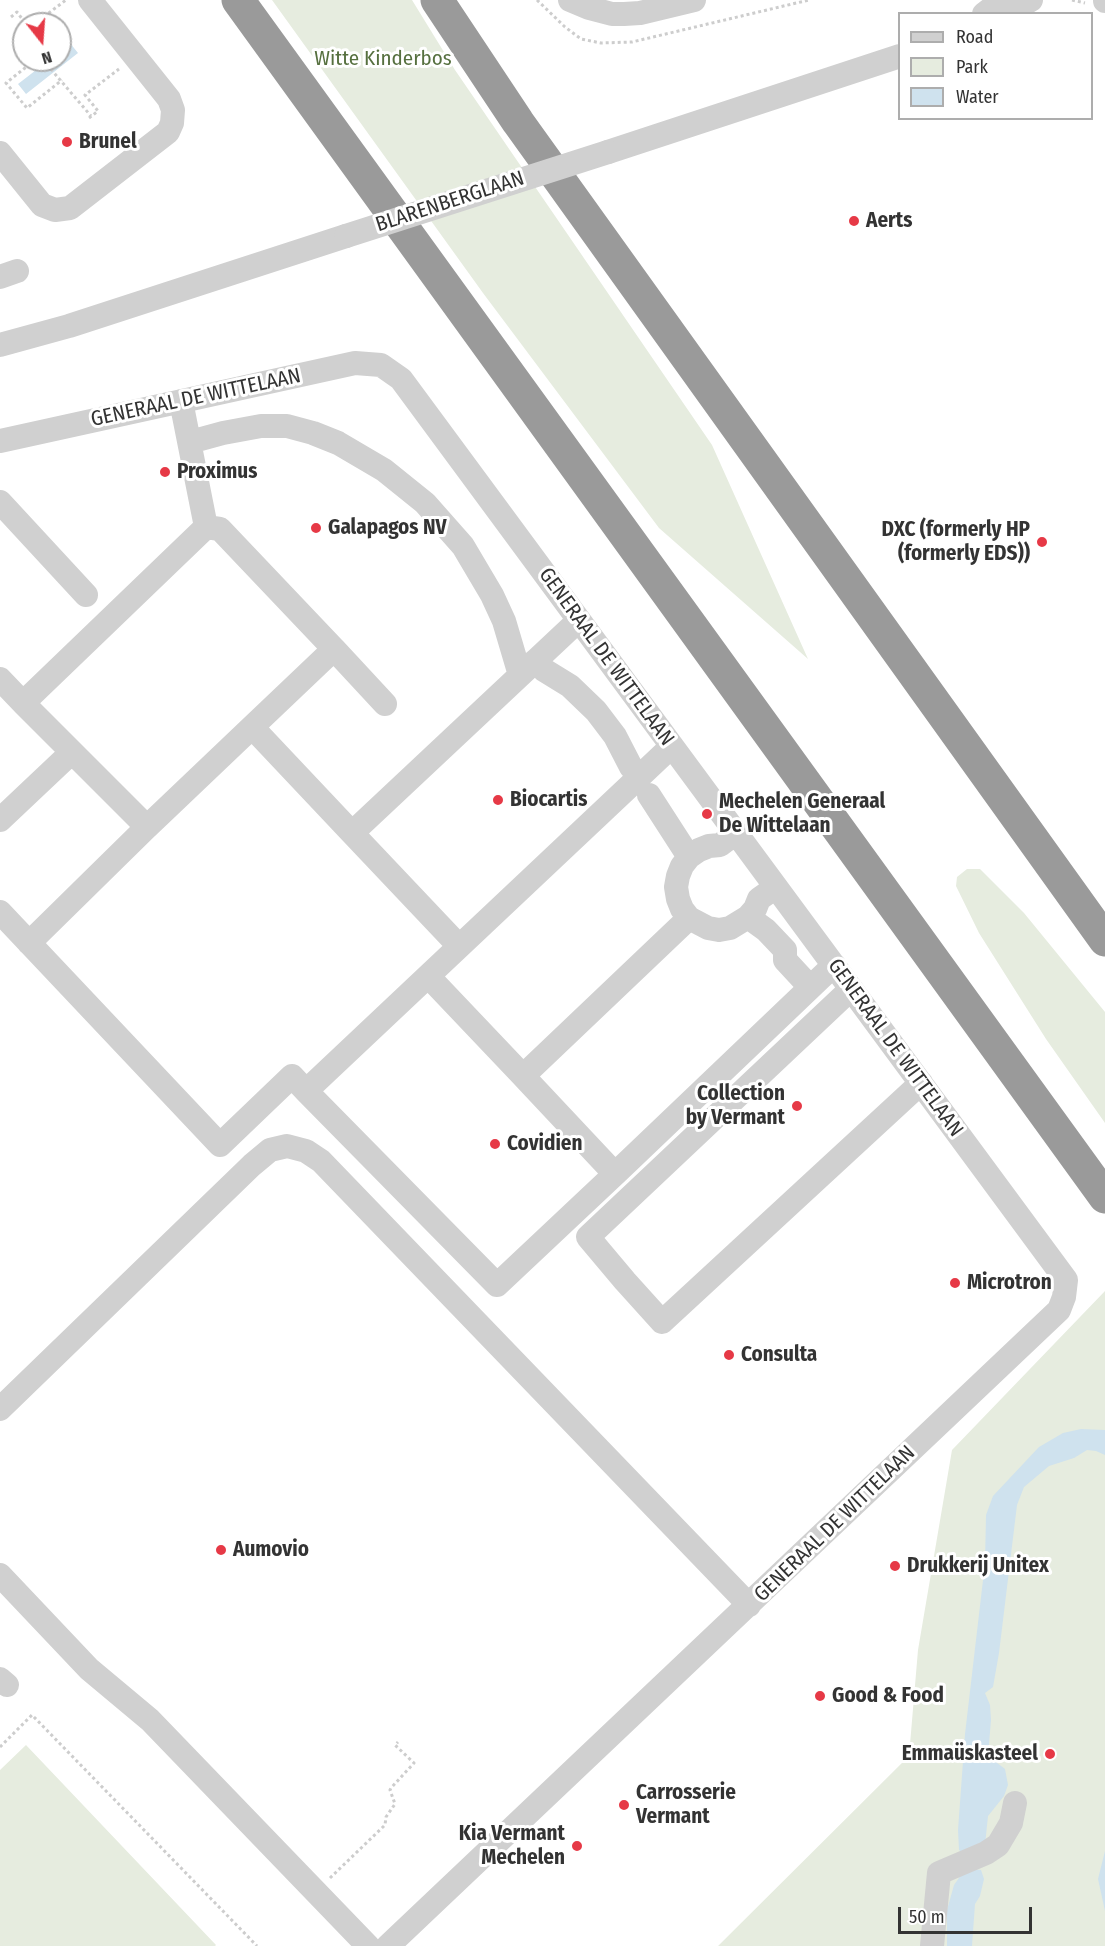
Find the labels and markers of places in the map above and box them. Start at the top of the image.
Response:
place label: Brunel [79,129,137,155]
marker: Brunel [60,135,74,149]
place label: Aerts [866,208,912,234]
marker: Aerts [847,214,861,228]
place label: Proximus [177,459,257,485]
marker: Proximus [158,465,172,479]
place label: Galapagos NV [328,515,447,541]
place label: DXC (formerly HP (formerly EDS)) [882,517,1030,567]
marker: Galapagos NV [309,521,323,535]
marker: DXC (formerly HP (formerly EDS)) [1035,535,1049,549]
place label: Biocartis [510,787,587,813]
place label: Mechelen Generaal De Wittelaan [719,789,885,839]
marker: Biocartis [491,793,505,807]
marker: Mechelen Generaal De Wittelaan [700,807,714,821]
place label: Collection by Vermant [686,1081,785,1131]
marker: Collection by Vermant [790,1099,804,1113]
place label: Covidien [507,1131,582,1157]
marker: Covidien [488,1137,502,1151]
place label: Microtron [967,1270,1052,1296]
marker: Microtron [948,1276,962,1290]
place label: Consulta [741,1342,817,1368]
marker: Consulta [722,1348,736,1362]
place label: Aumovio [233,1537,309,1563]
marker: Aumovio [214,1543,228,1557]
place label: Drukkerij Unitex [907,1553,1049,1579]
marker: Drukkerij Unitex [888,1559,902,1573]
place label: Good & Food [832,1683,944,1709]
marker: Good & Food [813,1689,827,1703]
place label: Emmaüskasteel [902,1741,1038,1767]
marker: Emmaüskasteel [1043,1747,1057,1761]
place label: Carrosserie Vermant [636,1780,736,1830]
marker: Carrosserie Vermant [617,1798,631,1812]
place label: Kia Vermant Mechelen [459,1821,565,1871]
marker: Kia Vermant Mechelen [570,1839,584,1853]

